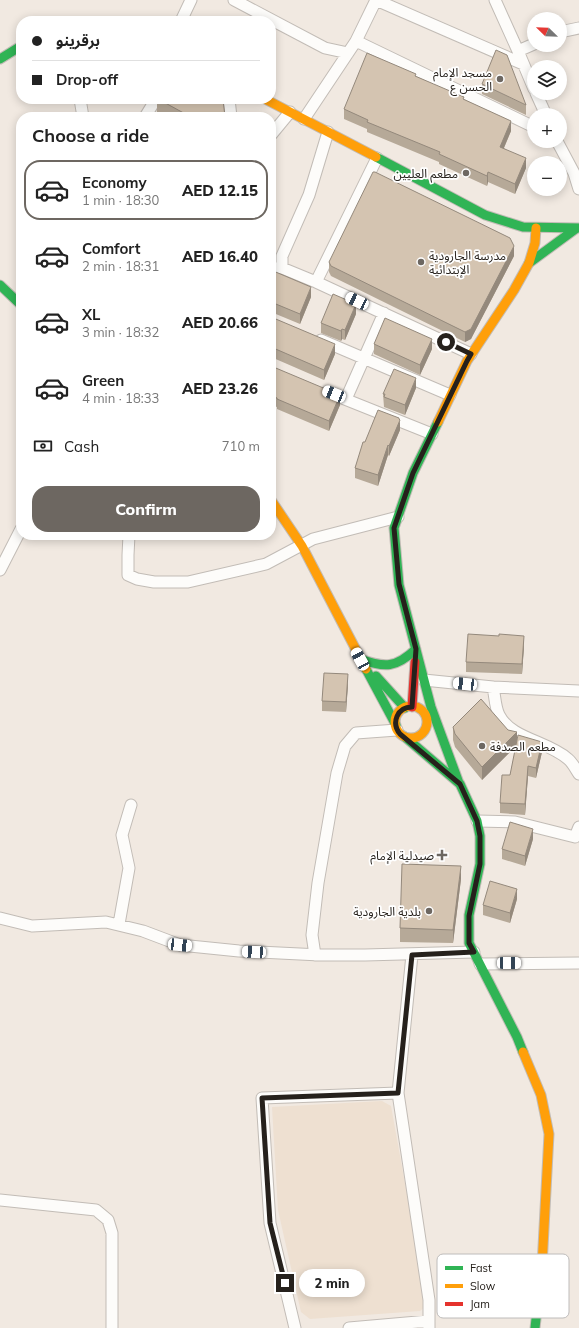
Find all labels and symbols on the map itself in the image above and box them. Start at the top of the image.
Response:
north arrow [527,12,567,52]
place label: مسجد الإمام الحسن ع [433,65,492,96]
marker: مسجد الإمام الحسن ع [495,74,505,84]
place label: مطعم العليين [394,166,458,183]
marker: مطعم العليين [461,168,471,178]
place label: مدرسة الجارودية الإبتدائية [429,248,506,278]
marker: مدرسة الجارودية الإبتدائية [416,257,426,267]
car [344,290,370,312]
route start [437,333,455,351]
car [321,384,347,404]
car [349,646,371,672]
car [452,677,478,691]
place label: مطعم الصدفة [490,739,556,756]
marker: مطعم الصدفة [477,741,487,751]
place label: صيدلية الإمام [370,848,434,865]
marker: صيدلية الإمام [437,850,447,860]
place label: بلدية الجارودية [353,904,421,919]
marker: بلدية الجارودية [424,906,434,916]
car [167,938,193,952]
car [242,945,266,959]
car [497,957,521,969]
legend [437,1254,569,1318]
text: Fast [470,1261,492,1275]
callout: 2 min [299,1269,365,1297]
route end [276,1274,294,1292]
text: Slow [470,1279,496,1293]
text: Jam [470,1297,490,1311]

